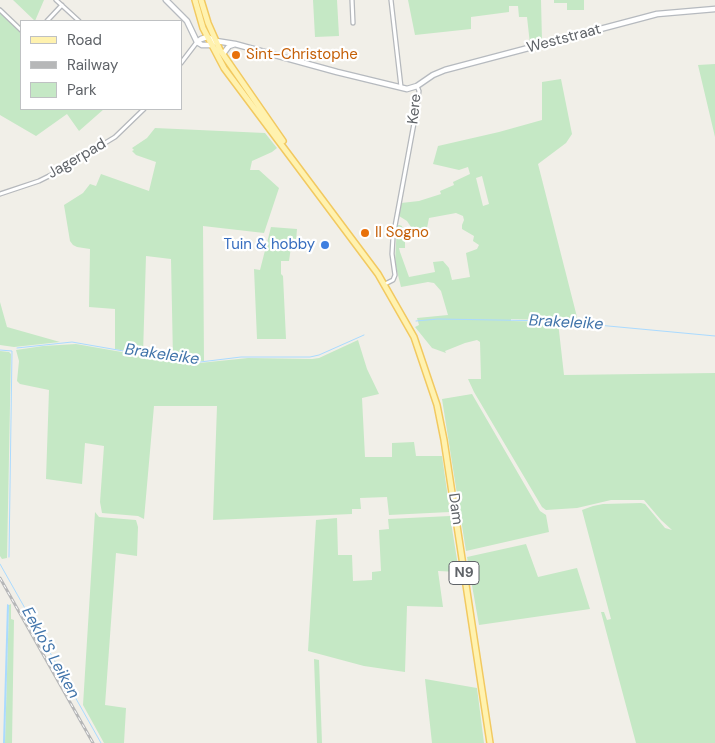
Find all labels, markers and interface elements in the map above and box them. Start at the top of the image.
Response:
legend [20,20,182,110]
street label: Weststraat [525,20,603,58]
text: Road [67,30,102,50]
place label: Sint-Christophe [246,46,358,64]
marker: Sint-Christophe [230,49,242,61]
text: Railway [67,55,118,75]
text: Park [67,80,97,100]
street label: Kere [404,93,426,125]
street label: Jagerpad [44,135,110,183]
place label: Il Sogno [375,224,429,242]
marker: Il Sogno [359,227,371,239]
place label: Tuin & hobby [224,236,315,254]
marker: Tuin & hobby [319,239,331,251]
water label: Brakeleike [528,311,604,335]
water label: Brakeleike [124,340,200,370]
street label: Dam [444,492,466,526]
road number: N9 [449,562,479,584]
water label: Eeklo'S Leiken [17,604,83,702]

